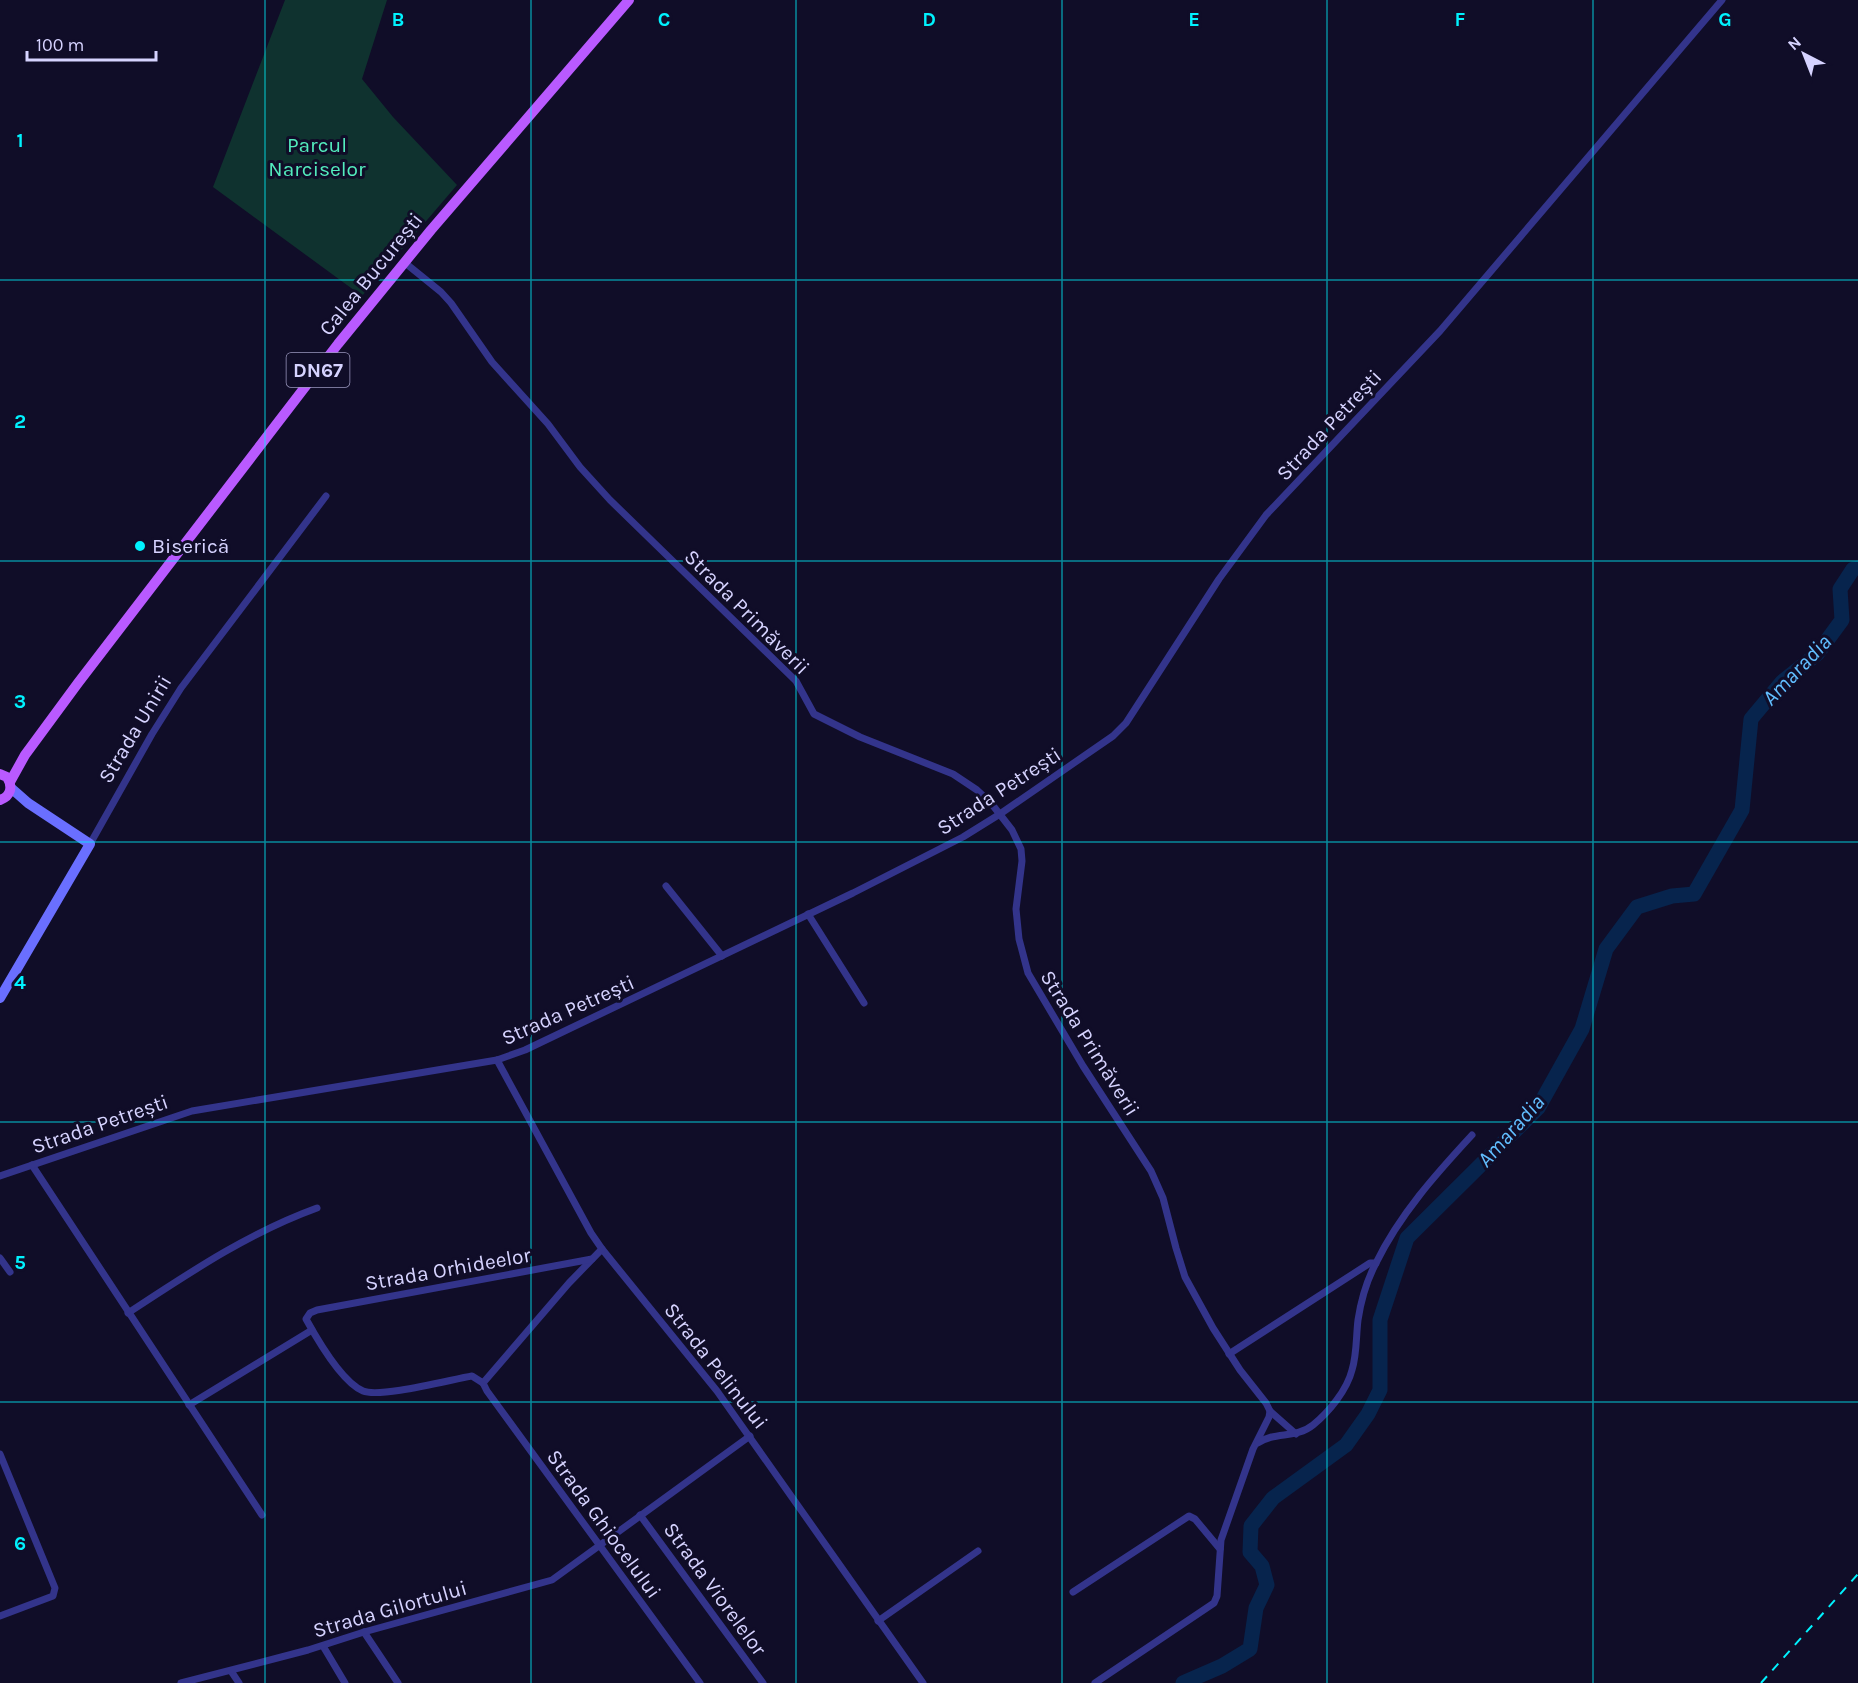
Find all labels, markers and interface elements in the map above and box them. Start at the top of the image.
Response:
text: B [392,8,404,31]
text: C [658,8,670,31]
text: D [922,8,936,31]
text: E [1188,8,1200,31]
text: F [1455,8,1466,31]
text: G [1718,8,1732,31]
scale bar [27,24,156,62]
north arrow [1774,24,1834,84]
text: N [1784,32,1805,54]
text: 100 m [36,34,84,56]
text: 1 [16,129,24,152]
park label: Parcul Narciselor [268,133,366,181]
street label: Calea București [314,208,428,340]
road number: DN67 [286,353,350,387]
street label: Strada Petrești [1272,365,1386,485]
text: 2 [14,410,26,433]
place label: Biserică [152,534,229,558]
marker: Biserică [133,539,147,553]
street label: Strada Primăverii [680,545,814,679]
water label: Amaradia [1757,629,1837,711]
street label: Strada Unirii [93,671,177,787]
text: 3 [14,690,26,713]
street label: Strada Petrești [933,742,1065,840]
street label: Strada Primăverii [1036,966,1144,1120]
street label: Strada Petrești [498,970,638,1050]
text: 4 [14,971,26,994]
street label: Strada Petrești [29,1089,171,1159]
water label: Amaradia [1472,1089,1550,1173]
street label: Strada Orhideelor [363,1243,533,1295]
text: 5 [14,1251,26,1274]
street label: Strada Pelinului [659,1298,773,1434]
street label: Strada Ghiocelului [542,1445,666,1603]
street label: Strada Viorelelor [659,1518,771,1660]
text: 6 [14,1532,26,1555]
street label: Strada Gilortului [310,1576,470,1642]

